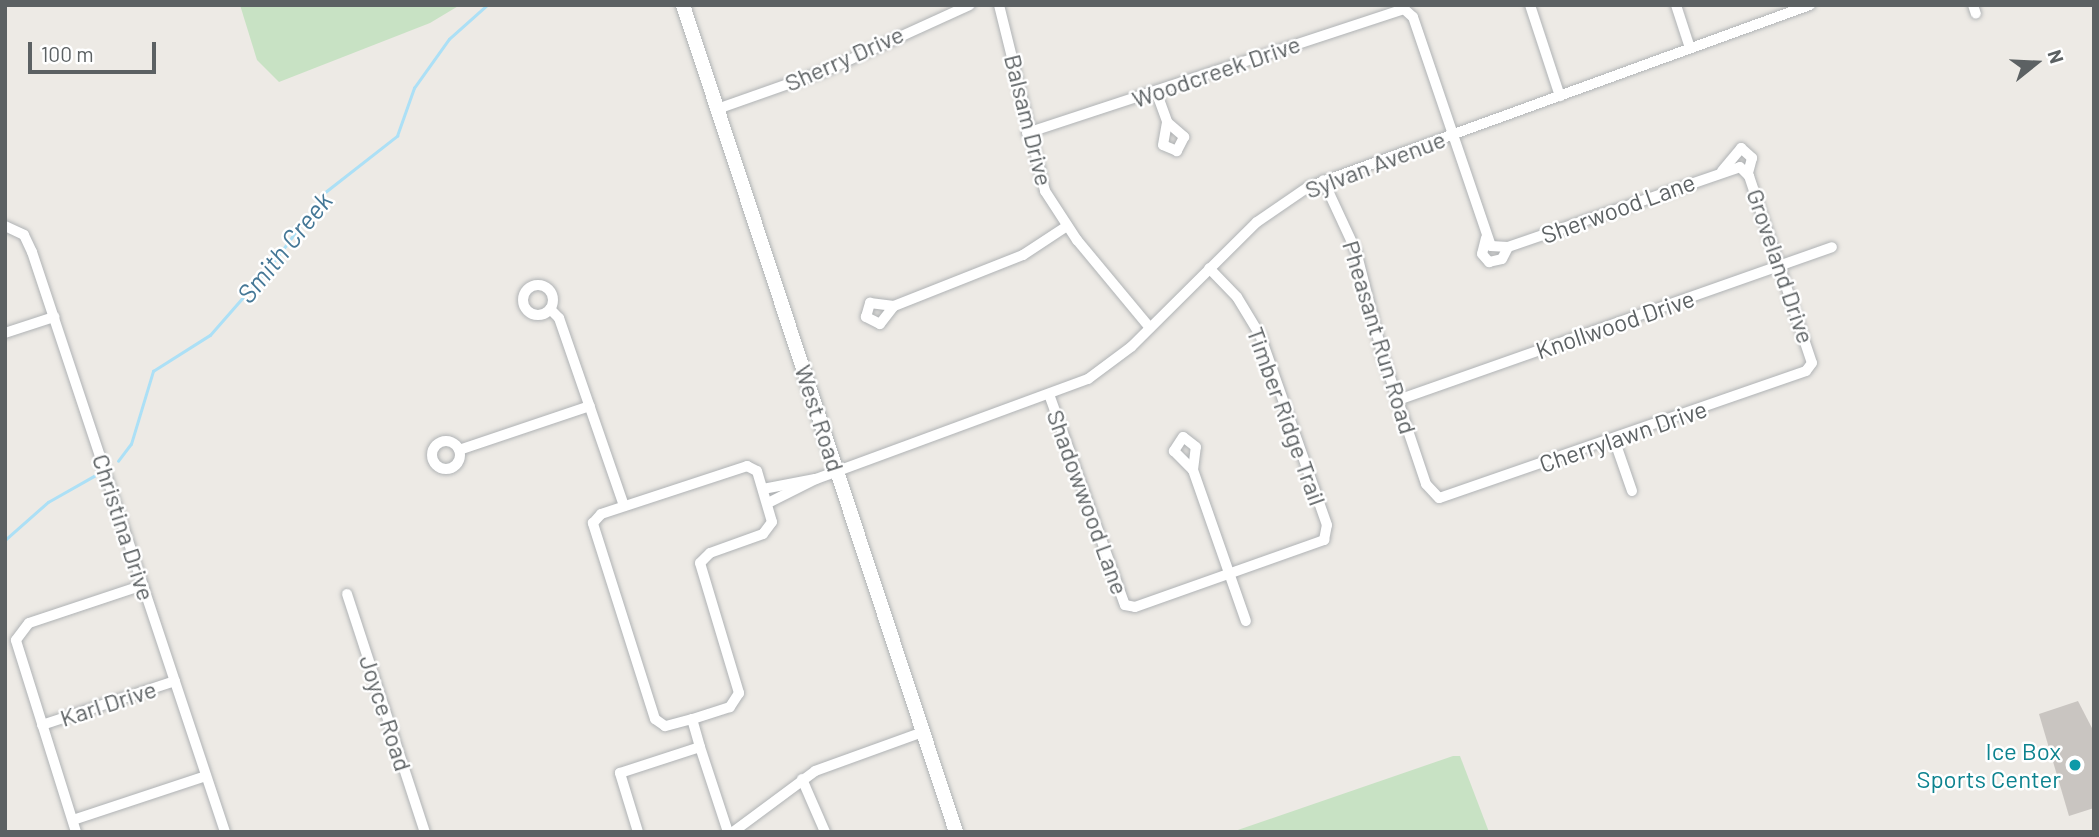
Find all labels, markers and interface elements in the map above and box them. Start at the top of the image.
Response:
street label: Sherry Drive [780,19,908,97]
scale bar [32,28,159,72]
north arrow [2001,28,2071,98]
street label: Woodcreek Drive [1128,29,1304,113]
text: 100 m [41,41,94,66]
text: N [2044,47,2069,66]
street label: Balsam Drive [999,51,1059,189]
street label: Sylvan Avenue [1301,124,1449,204]
street label: Sherwood Lane [1537,167,1699,249]
water label: Smith Creek [230,185,338,309]
street label: Groveland Drive [1741,185,1821,347]
street label: Pheasant Run Road [1337,237,1423,437]
street label: Knollwood Drive [1532,283,1698,365]
street label: Timber Ridge Trail [1241,323,1333,509]
street label: West Road [789,361,851,475]
street label: Cherrylawn Drive [1535,394,1711,478]
street label: Shadowwood Lane [1041,406,1135,598]
street label: Christina Drive [87,450,161,604]
street label: Joyce Road [354,651,418,775]
street label: Karl Drive [56,674,160,732]
place label: Ice Box Sports Center [1916,737,2061,793]
marker: Ice Box Sports Center [2067,757,2083,773]

